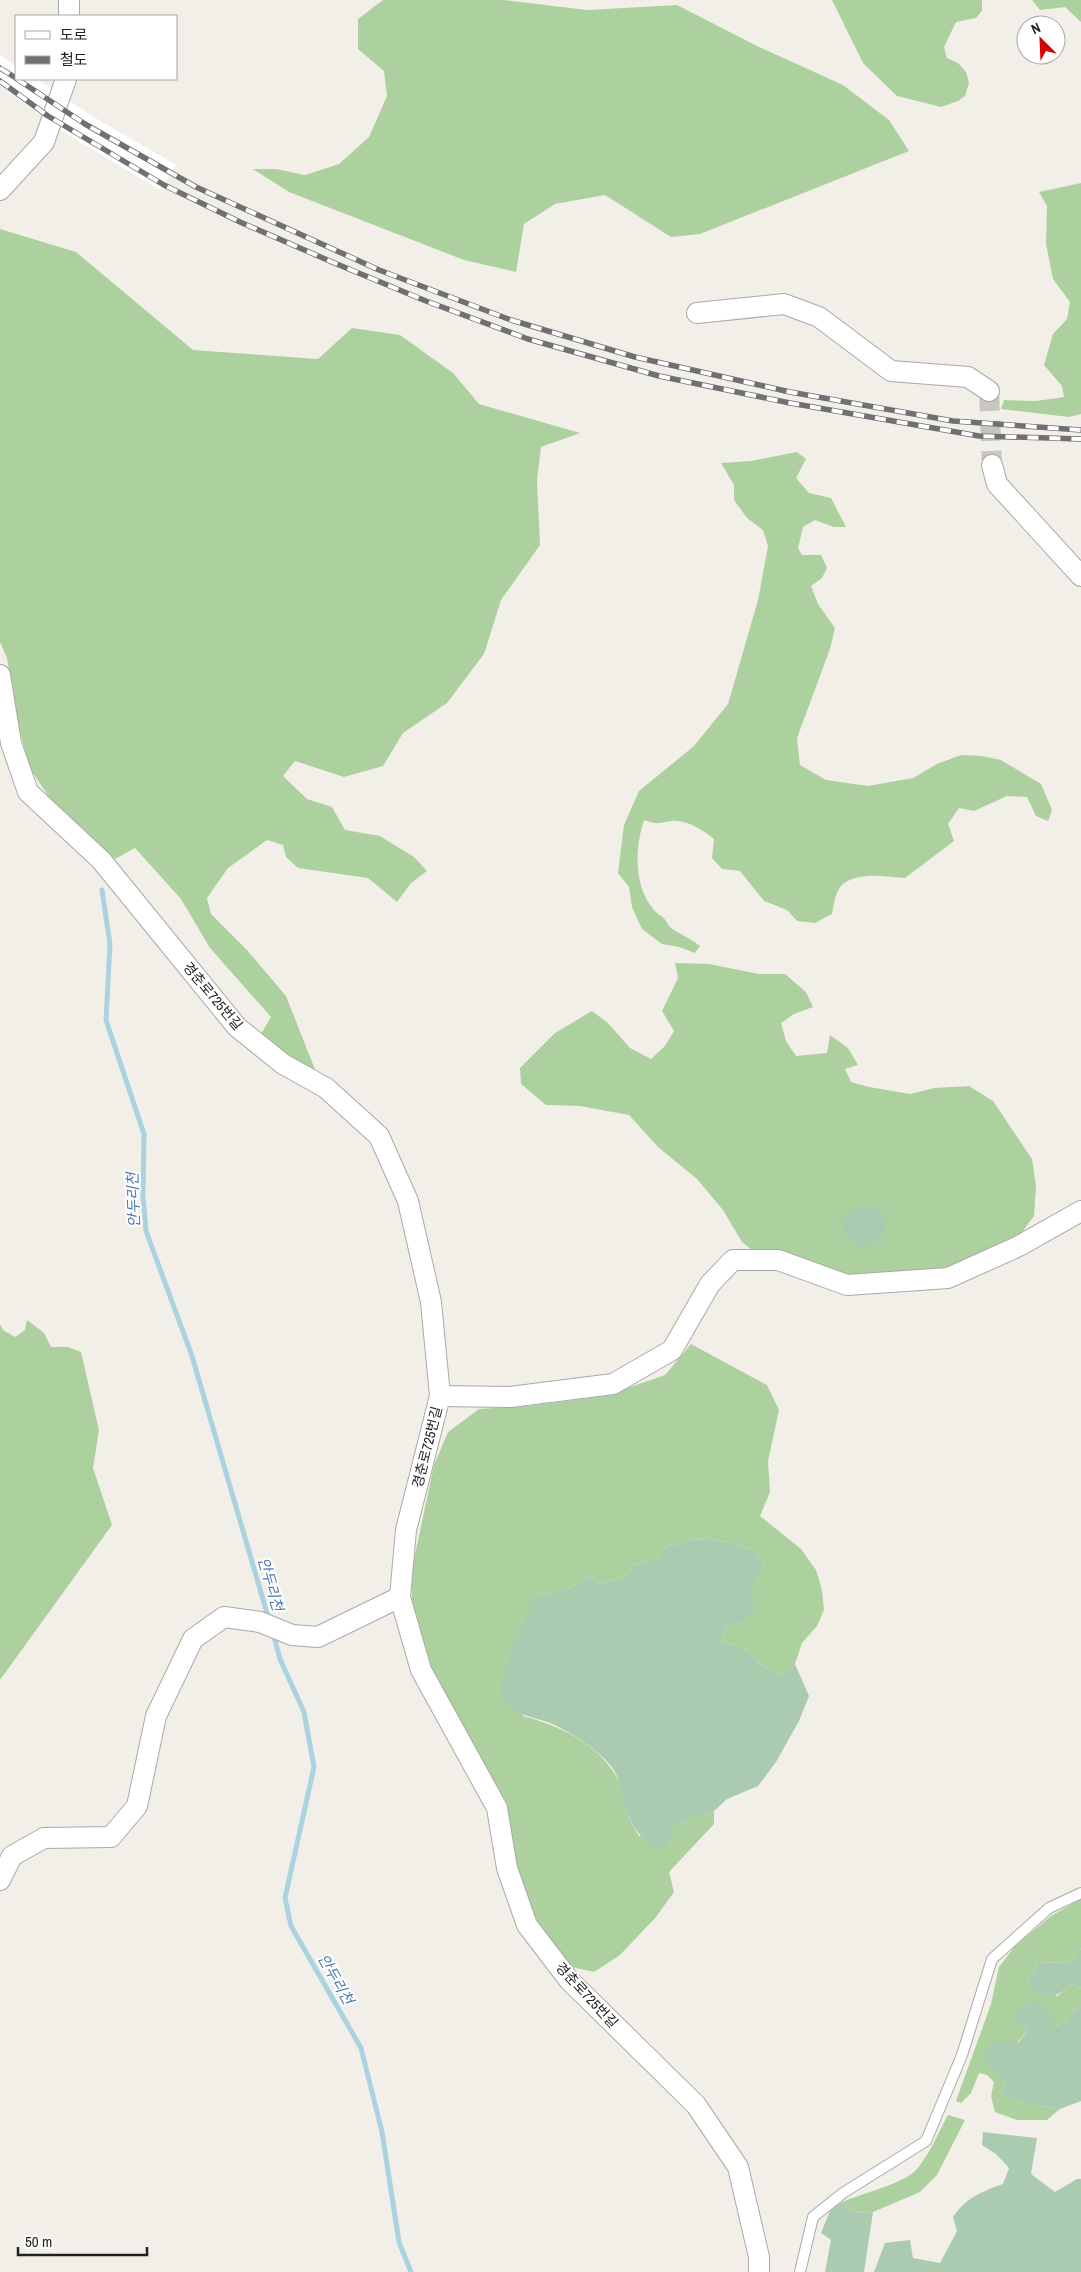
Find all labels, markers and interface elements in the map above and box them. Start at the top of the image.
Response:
legend [15,15,178,80]
north arrow [1016,15,1066,65]
text: N [1028,18,1043,38]
text: 도로 [60,24,88,45]
text: 철도 [60,49,88,70]
street label: 경춘로725번길 [179,958,247,1034]
water label: 안두리천 [121,1170,144,1228]
street label: 경춘로725번길 [408,1404,446,1490]
water label: 안두리천 [253,1555,289,1616]
water label: 안두리천 [313,1950,360,2010]
street label: 경춘로725번길 [552,1958,622,2032]
scale bar [18,2224,146,2256]
text: 50 m [25,2231,52,2252]

